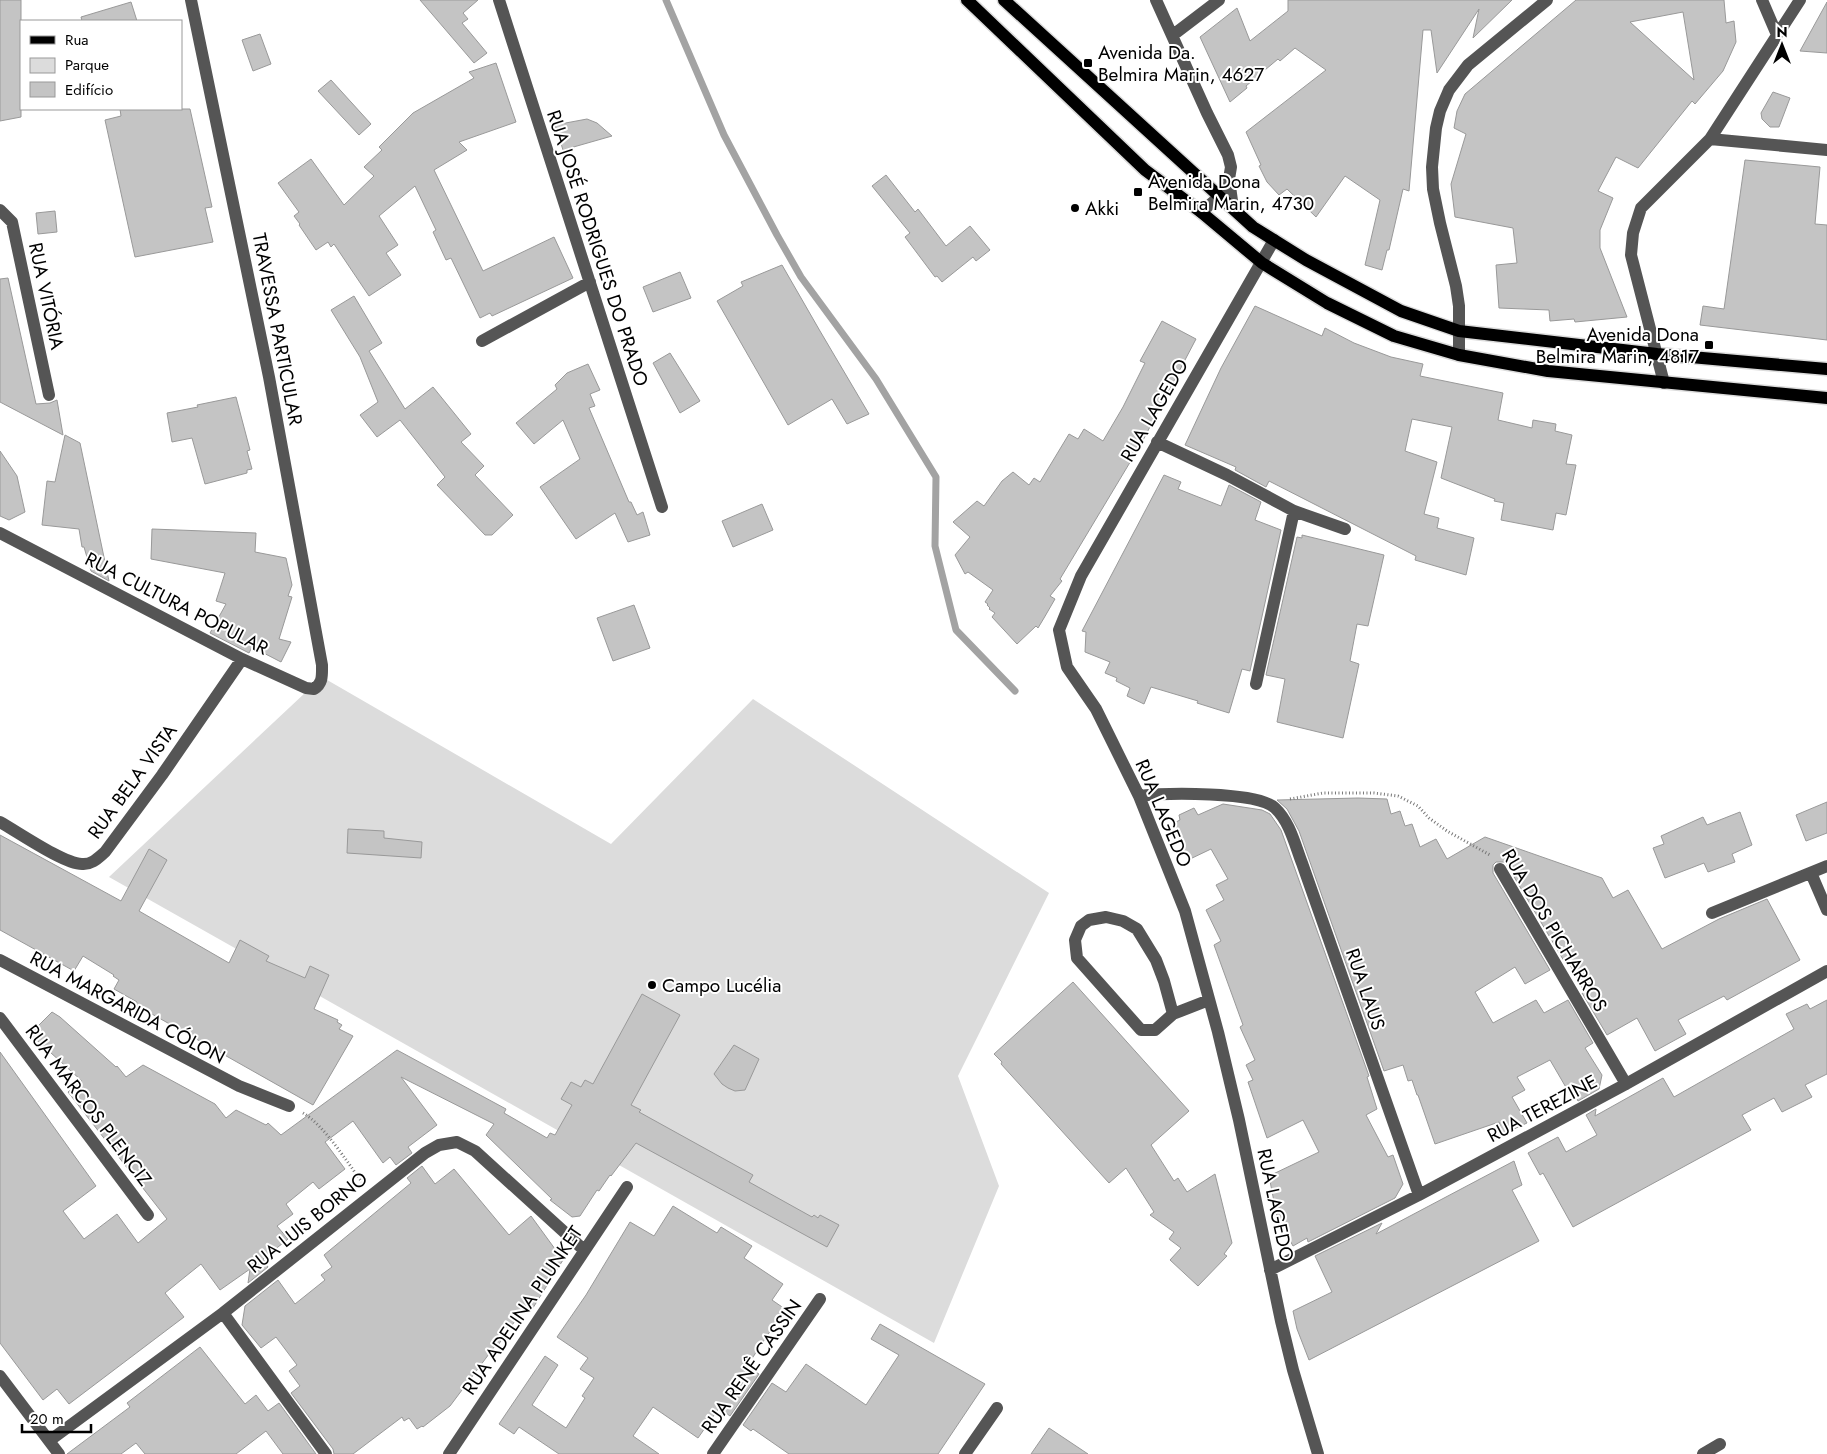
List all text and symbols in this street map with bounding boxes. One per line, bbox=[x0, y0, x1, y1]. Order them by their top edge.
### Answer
legend bbox=[20, 20, 182, 110]
north arrow bbox=[1757, 20, 1807, 70]
text: N bbox=[1776, 22, 1788, 42]
text: Rua bbox=[65, 29, 89, 51]
place label: Avenida Da. Belmira Marin, 4627 bbox=[1098, 39, 1264, 88]
text: Parque bbox=[65, 54, 109, 76]
marker: Avenida Da. Belmira Marin, 4627 bbox=[1082, 57, 1094, 69]
text: Edifício bbox=[65, 79, 113, 101]
street label: RUA JOSÉ RODRIGUES DO PRADO bbox=[540, 107, 655, 390]
place label: Avenida Dona Belmira Marin, 4730 bbox=[1148, 168, 1314, 217]
marker: Avenida Dona Belmira Marin, 4730 bbox=[1132, 186, 1144, 198]
place label: Akki bbox=[1085, 195, 1119, 222]
marker: Akki bbox=[1069, 202, 1081, 214]
street label: TRAVESSA PARTICULAR bbox=[246, 231, 309, 428]
street label: RUA VITÓRIA bbox=[22, 240, 71, 353]
place label: Avenida Dona Belmira Marin, 4817 bbox=[1536, 321, 1699, 370]
marker: Avenida Dona Belmira Marin, 4817 bbox=[1703, 339, 1715, 351]
street label: RUA LAGEDO bbox=[1114, 354, 1195, 467]
street label: RUA CULTURA POPULAR bbox=[80, 545, 273, 662]
street label: RUA BELA VISTA bbox=[81, 718, 184, 844]
street label: RUA LAGEDO bbox=[1129, 755, 1198, 871]
street label: RUA DOS PICHARROS bbox=[1495, 844, 1614, 1017]
street label: RUA MARGARIDA CÓLON bbox=[25, 944, 230, 1070]
street label: RUA LAUS bbox=[1339, 945, 1392, 1034]
place label: Campo Lucélia bbox=[662, 972, 781, 999]
marker: Campo Lucélia bbox=[646, 979, 658, 991]
street label: RUA MARCOS PLENCIZ bbox=[19, 1019, 158, 1192]
street label: RUA TEREZINE bbox=[1482, 1068, 1602, 1149]
street label: RUA LAGEDO bbox=[1250, 1146, 1301, 1264]
street label: RUA LUIS BORNO bbox=[241, 1165, 373, 1279]
street label: RUA ADELINA PLUNKET bbox=[456, 1220, 589, 1400]
street label: RUA RENÊ CASSIN bbox=[695, 1294, 808, 1439]
scale bar bbox=[22, 1402, 91, 1434]
text: 20 m bbox=[30, 1408, 64, 1430]

